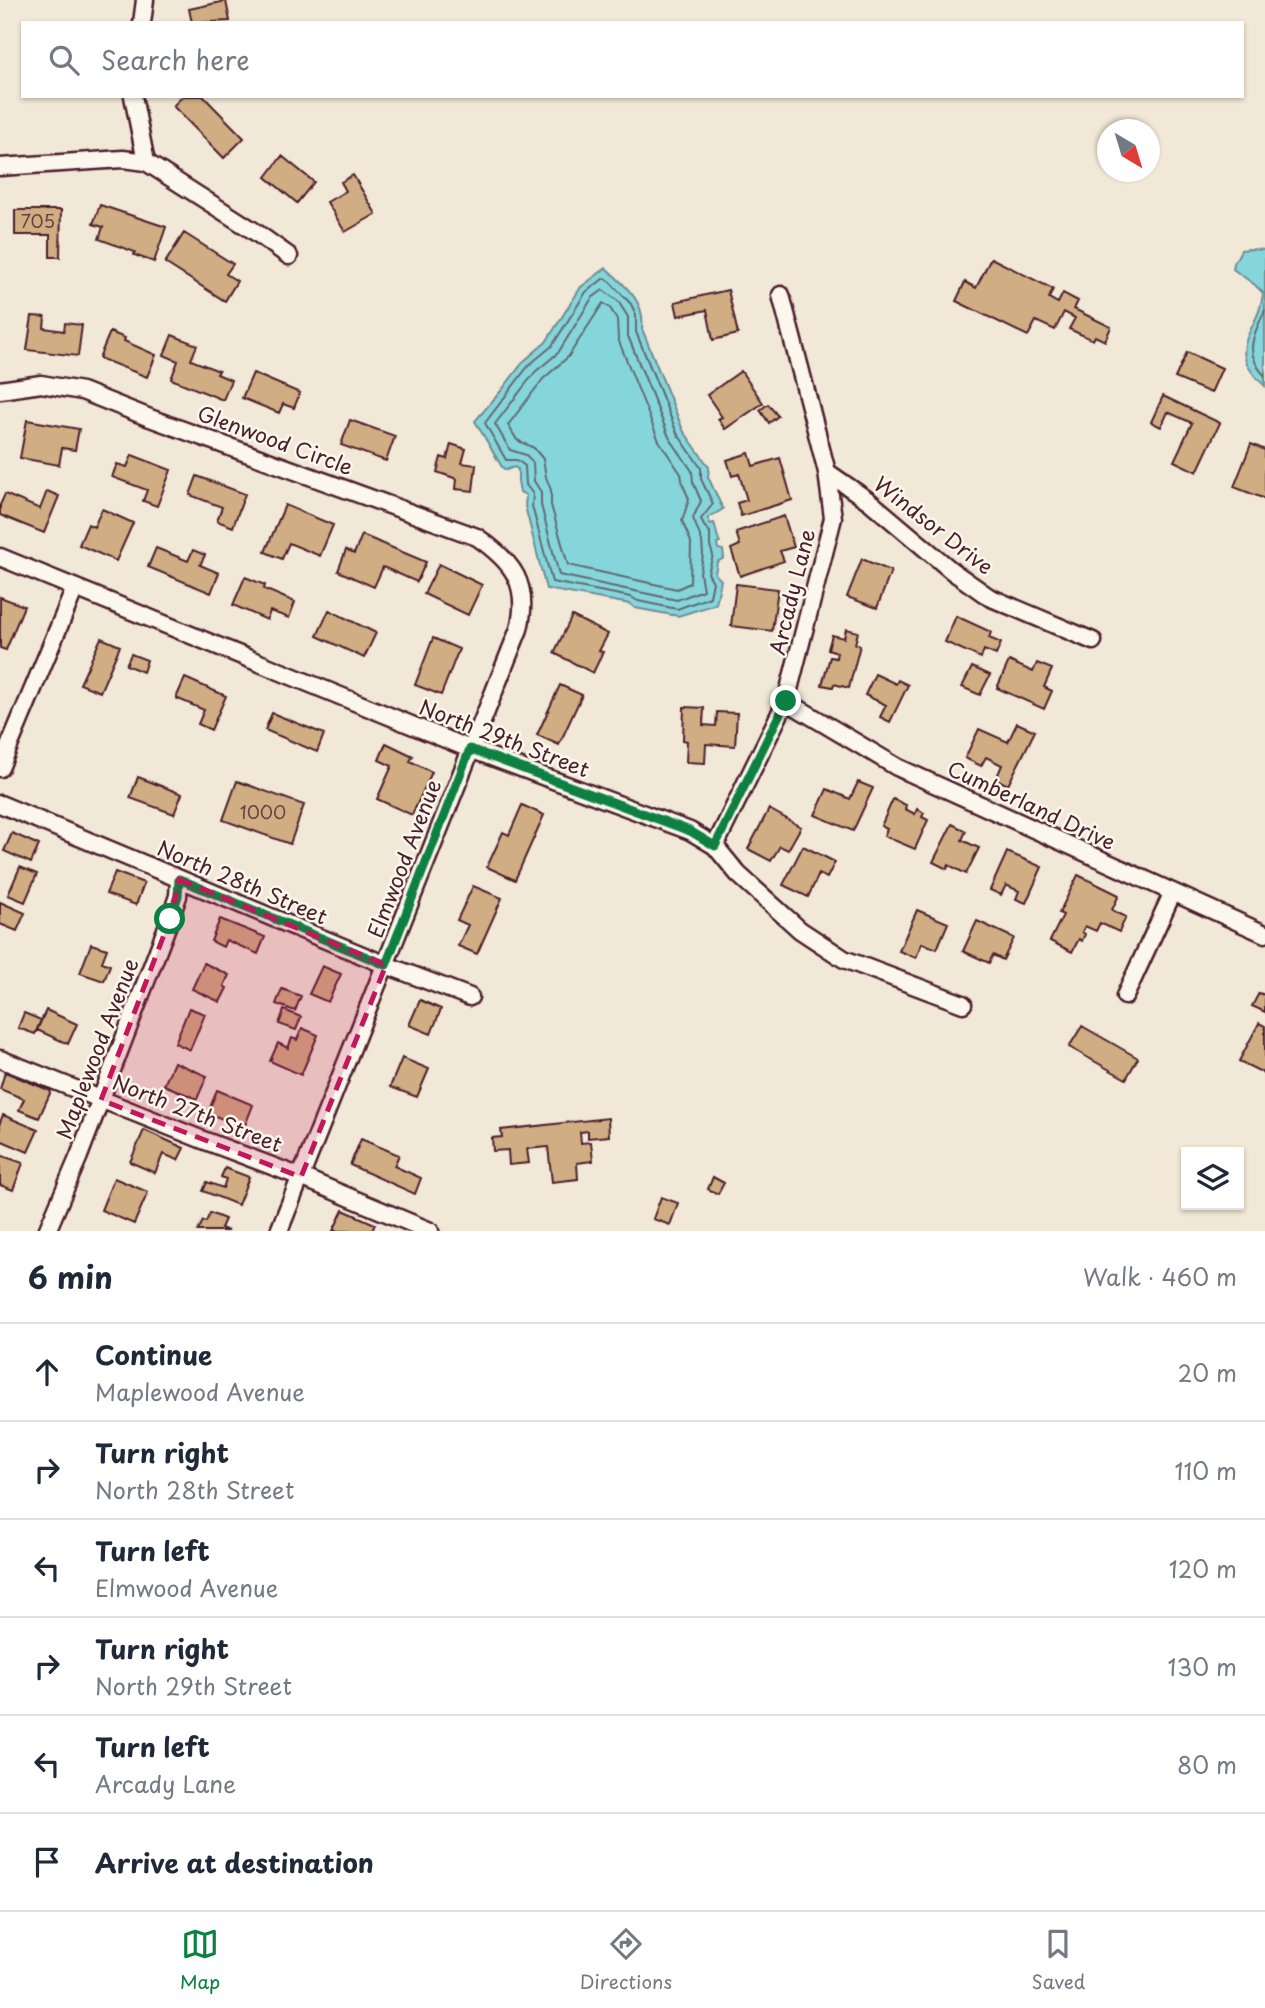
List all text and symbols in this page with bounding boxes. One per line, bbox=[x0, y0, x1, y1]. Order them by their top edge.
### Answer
search box bbox=[21, 21, 1244, 98]
text: Search here bbox=[101, 40, 250, 79]
icon: search bbox=[45, 41, 83, 79]
north arrow bbox=[1097, 119, 1160, 182]
house number: 705 bbox=[21, 207, 55, 234]
street label: Glenwood Circle bbox=[193, 396, 358, 482]
street label: Windsor Drive bbox=[868, 467, 1001, 581]
street label: Arcady Lane bbox=[760, 525, 822, 658]
route end bbox=[770, 685, 801, 716]
street label: North 29th Street bbox=[415, 690, 594, 784]
street label: Cumberland Drive bbox=[943, 751, 1121, 857]
street label: Elmwood Avenue bbox=[358, 774, 448, 942]
house number: 1000 bbox=[240, 798, 286, 825]
street label: North 28th Street bbox=[153, 831, 333, 931]
route start bbox=[154, 903, 185, 934]
street label: Maplewood Avenue bbox=[47, 953, 145, 1143]
street label: North 27th Street bbox=[108, 1065, 287, 1159]
map controls bbox=[1181, 1147, 1244, 1210]
button: layers bbox=[1181, 1147, 1244, 1210]
text: 6 min bbox=[28, 1254, 113, 1299]
text: Walk · 460 m bbox=[1083, 1259, 1237, 1294]
text: Continue bbox=[95, 1335, 212, 1374]
icon: ahead bbox=[28, 1353, 66, 1391]
text: 20 m bbox=[1178, 1355, 1237, 1390]
text: Maplewood Avenue bbox=[95, 1374, 305, 1409]
text: Turn right bbox=[95, 1433, 229, 1472]
icon: right bbox=[28, 1451, 66, 1489]
text: 110 m bbox=[1175, 1453, 1237, 1488]
text: North 28th Street bbox=[95, 1472, 294, 1507]
text: Turn left bbox=[95, 1531, 210, 1570]
icon: left bbox=[28, 1549, 66, 1587]
text: 120 m bbox=[1169, 1551, 1237, 1586]
text: Elmwood Avenue bbox=[95, 1570, 278, 1605]
text: Turn right bbox=[95, 1629, 229, 1668]
icon: right bbox=[28, 1647, 66, 1685]
text: 130 m bbox=[1167, 1649, 1237, 1684]
text: North 29th Street bbox=[95, 1668, 292, 1703]
text: Turn left bbox=[95, 1727, 210, 1766]
icon: left bbox=[28, 1745, 66, 1783]
text: 80 m bbox=[1177, 1747, 1237, 1782]
text: Arcady Lane bbox=[95, 1766, 236, 1801]
icon: arrive bbox=[28, 1843, 66, 1881]
text: Arrive at destination bbox=[95, 1843, 374, 1882]
tab: Map bbox=[180, 1925, 220, 1995]
tab: Directions bbox=[580, 1925, 672, 1995]
tab: Saved bbox=[1031, 1925, 1085, 1995]

